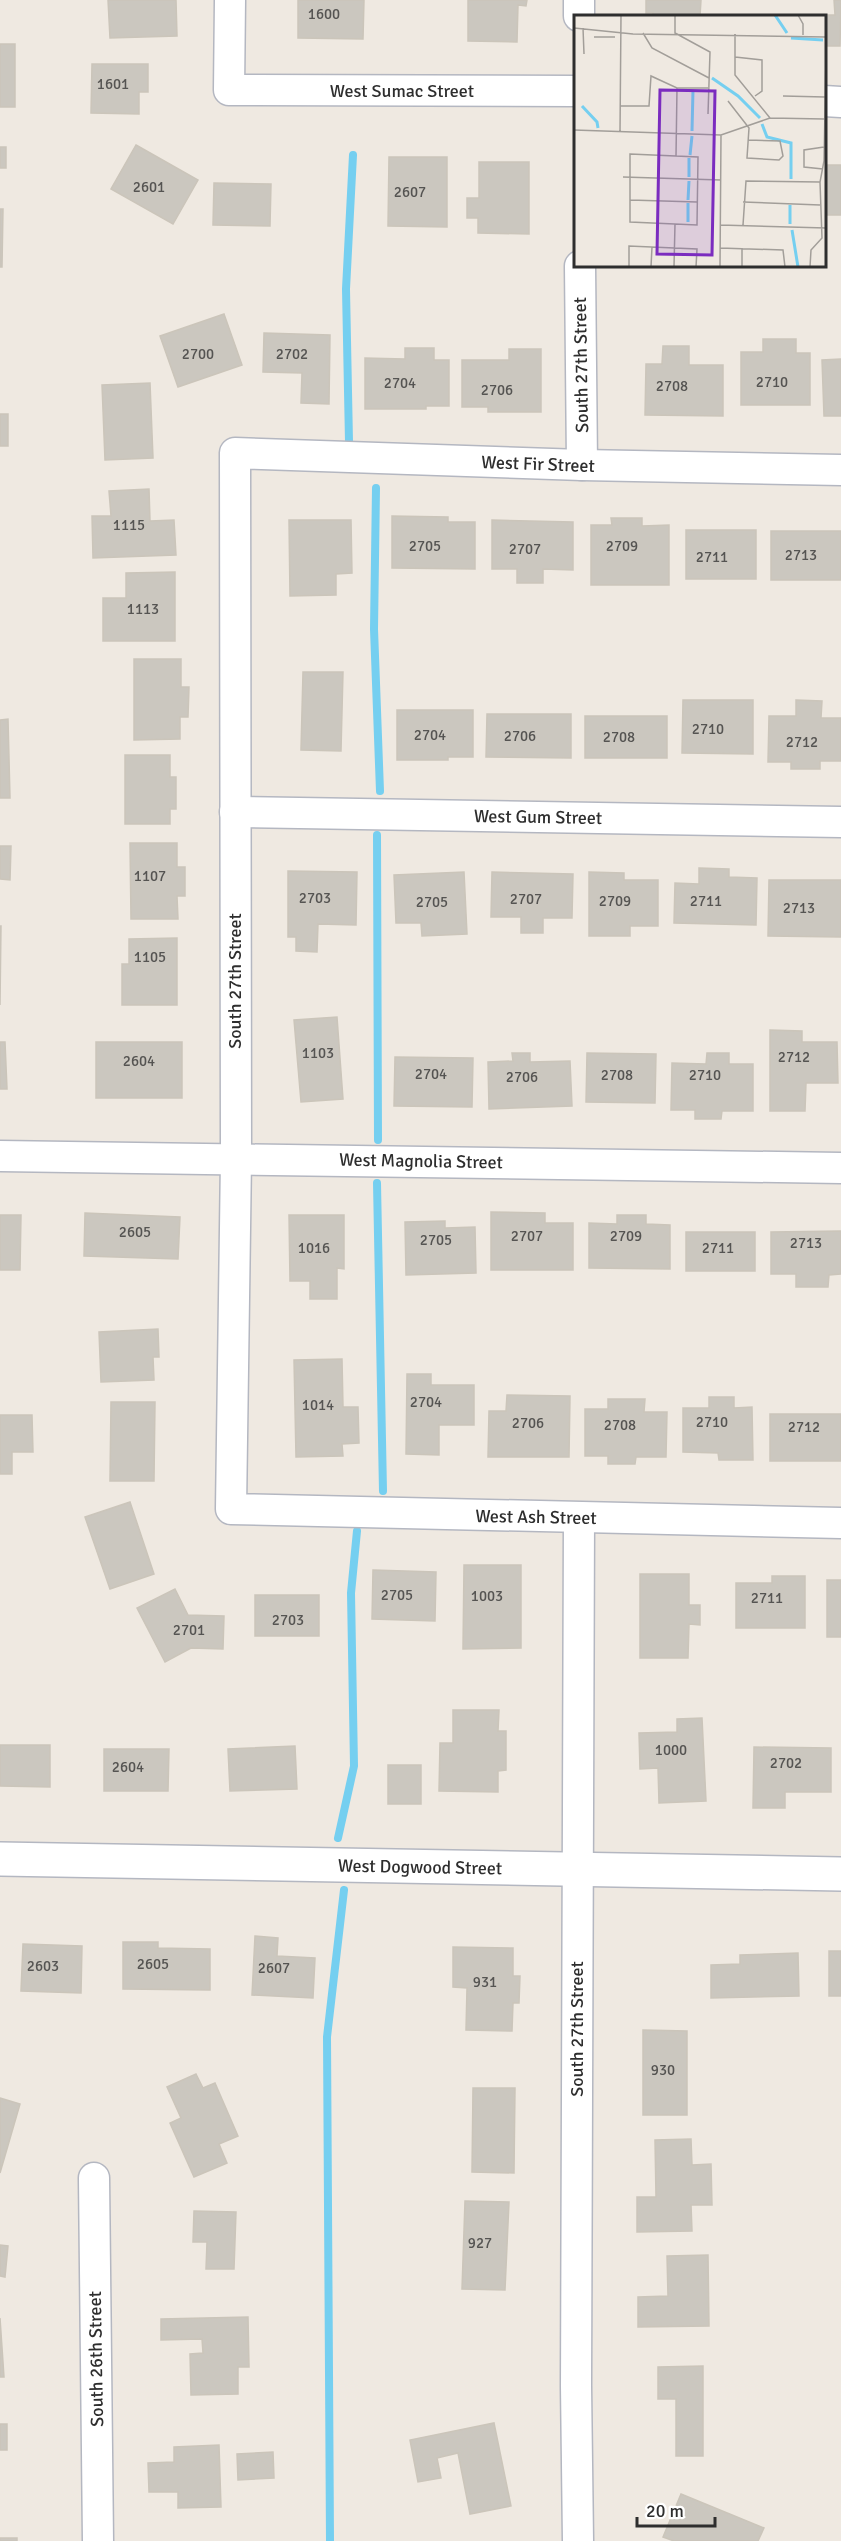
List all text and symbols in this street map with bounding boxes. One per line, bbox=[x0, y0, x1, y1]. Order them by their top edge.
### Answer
house number: 1600 bbox=[308, 5, 340, 23]
inset map bbox=[574, 15, 826, 267]
house number: 1601 bbox=[97, 75, 129, 93]
street label: West Sumac Street bbox=[330, 80, 474, 102]
house number: 2601 bbox=[133, 178, 165, 196]
house number: 2607 bbox=[394, 183, 426, 201]
street label: South 27th Street bbox=[569, 297, 593, 433]
house number: 2700 bbox=[182, 345, 214, 363]
house number: 2702 bbox=[276, 345, 308, 363]
house number: 2710 bbox=[756, 373, 788, 391]
house number: 2704 bbox=[384, 374, 416, 392]
house number: 2708 bbox=[656, 377, 688, 395]
house number: 2706 bbox=[481, 381, 513, 399]
street label: West Fir Street bbox=[481, 451, 595, 477]
house number: 1115 bbox=[113, 516, 145, 534]
house number: 2705 bbox=[409, 537, 441, 555]
house number: 2709 bbox=[606, 537, 638, 555]
house number: 2707 bbox=[509, 540, 541, 558]
house number: 2713 bbox=[785, 546, 817, 564]
house number: 2711 bbox=[696, 548, 728, 566]
house number: 1113 bbox=[127, 600, 159, 618]
house number: 2710 bbox=[692, 720, 724, 738]
house number: 2704 bbox=[414, 726, 446, 744]
house number: 2706 bbox=[504, 727, 536, 745]
house number: 2708 bbox=[603, 728, 635, 746]
house number: 2712 bbox=[786, 733, 818, 751]
street label: West Gum Street bbox=[474, 805, 602, 829]
house number: 1107 bbox=[134, 867, 166, 885]
house number: 2703 bbox=[299, 889, 331, 907]
house number: 2707 bbox=[510, 890, 542, 908]
house number: 2709 bbox=[599, 892, 631, 910]
house number: 2711 bbox=[690, 892, 722, 910]
house number: 2705 bbox=[416, 893, 448, 911]
house number: 2713 bbox=[783, 899, 815, 917]
street label: South 27th Street bbox=[224, 913, 246, 1049]
house number: 1105 bbox=[134, 948, 166, 966]
house number: 1103 bbox=[302, 1044, 334, 1062]
house number: 2712 bbox=[778, 1048, 810, 1066]
house number: 2604 bbox=[123, 1052, 155, 1070]
house number: 2704 bbox=[415, 1065, 447, 1083]
house number: 2708 bbox=[601, 1066, 633, 1084]
house number: 2710 bbox=[689, 1066, 721, 1084]
house number: 2706 bbox=[506, 1068, 538, 1086]
street label: West Magnolia Street bbox=[339, 1149, 503, 1173]
house number: 2605 bbox=[119, 1223, 151, 1241]
house number: 2707 bbox=[511, 1227, 543, 1245]
house number: 2709 bbox=[610, 1227, 642, 1245]
house number: 2705 bbox=[420, 1231, 452, 1249]
house number: 2713 bbox=[790, 1234, 822, 1252]
house number: 1016 bbox=[298, 1239, 330, 1257]
house number: 2711 bbox=[702, 1239, 734, 1257]
house number: 2704 bbox=[410, 1393, 442, 1411]
house number: 1014 bbox=[302, 1396, 334, 1414]
house number: 2710 bbox=[696, 1413, 728, 1431]
house number: 2706 bbox=[512, 1414, 544, 1432]
house number: 2708 bbox=[604, 1416, 636, 1434]
house number: 2712 bbox=[788, 1418, 820, 1436]
street label: West Ash Street bbox=[475, 1505, 597, 1529]
house number: 2705 bbox=[381, 1586, 413, 1604]
house number: 1003 bbox=[471, 1587, 503, 1605]
house number: 2711 bbox=[751, 1589, 783, 1607]
house number: 2703 bbox=[272, 1611, 304, 1629]
house number: 2701 bbox=[173, 1621, 205, 1639]
house number: 1000 bbox=[655, 1741, 687, 1759]
house number: 2702 bbox=[770, 1754, 802, 1772]
house number: 2604 bbox=[112, 1758, 144, 1776]
street label: West Dogwood Street bbox=[338, 1855, 502, 1879]
house number: 2605 bbox=[137, 1955, 169, 1973]
house number: 2603 bbox=[27, 1957, 59, 1975]
house number: 2607 bbox=[258, 1959, 290, 1977]
street label: South 27th Street bbox=[566, 1961, 588, 2097]
house number: 931 bbox=[473, 1973, 497, 1991]
house number: 930 bbox=[651, 2061, 675, 2079]
house number: 927 bbox=[468, 2234, 492, 2252]
street label: South 26th Street bbox=[84, 2291, 108, 2427]
scale bar bbox=[637, 2490, 715, 2528]
text: 20 m bbox=[646, 2500, 684, 2522]

